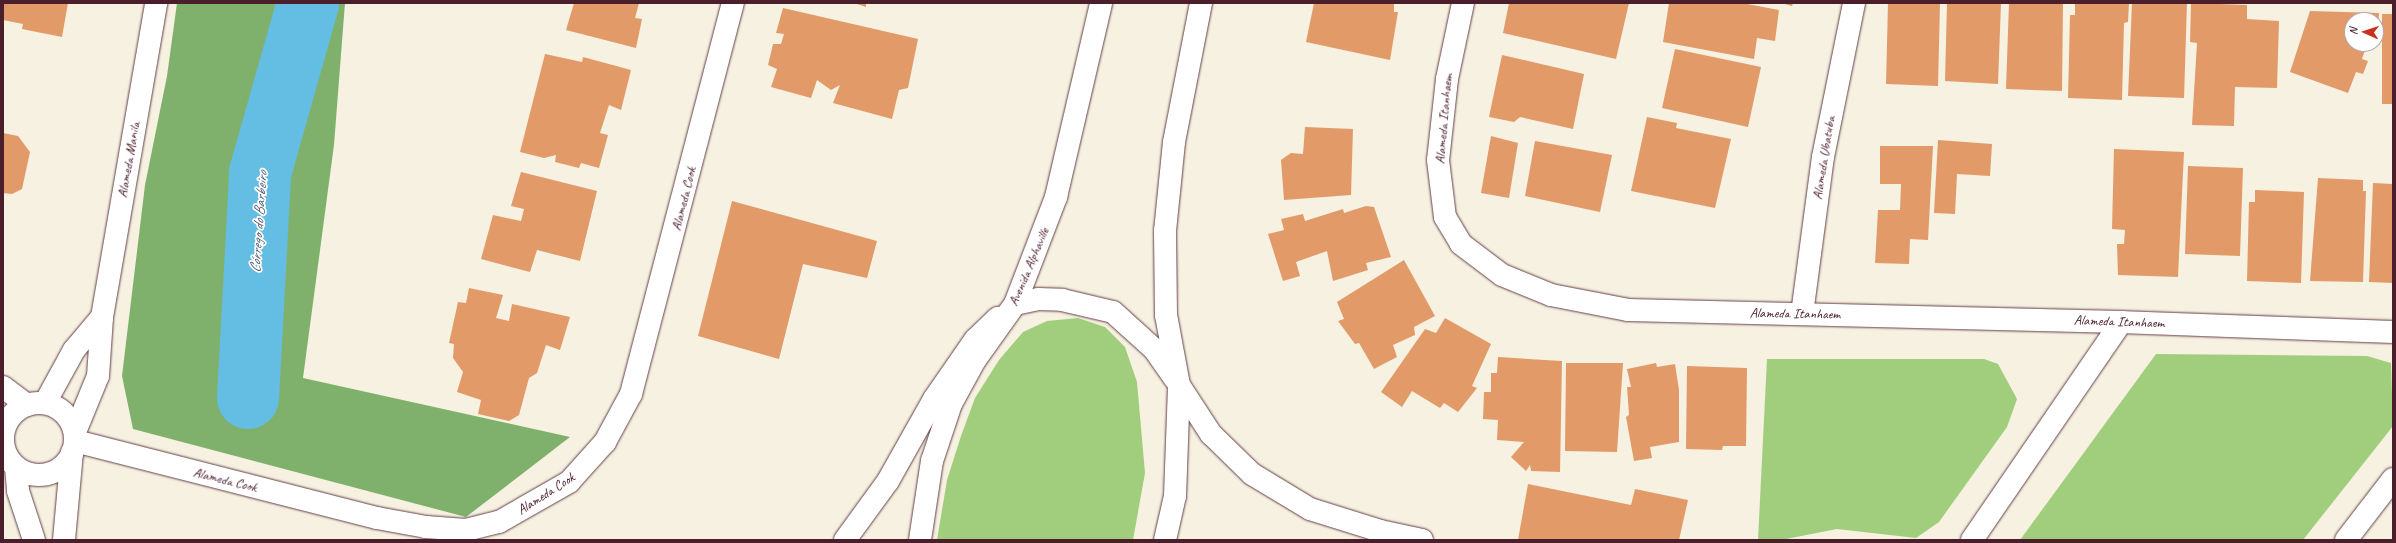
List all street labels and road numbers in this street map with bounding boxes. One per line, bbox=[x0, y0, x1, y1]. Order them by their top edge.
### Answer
street label: Alameda Itanhaem bbox=[1432, 73, 1456, 165]
street label: Alameda Ubatuba bbox=[1809, 115, 1839, 201]
street label: Alameda Manila bbox=[114, 121, 144, 199]
street label: Alameda Cook bbox=[668, 166, 700, 232]
street label: Avenida Alphaville bbox=[1005, 225, 1053, 309]
street label: Alameda Itanhaem bbox=[1750, 305, 1840, 323]
street label: Alameda Itanhaem bbox=[2074, 312, 2164, 332]
street label: Alameda Cook bbox=[192, 464, 258, 496]
street label: Alameda Cook bbox=[514, 469, 578, 519]

